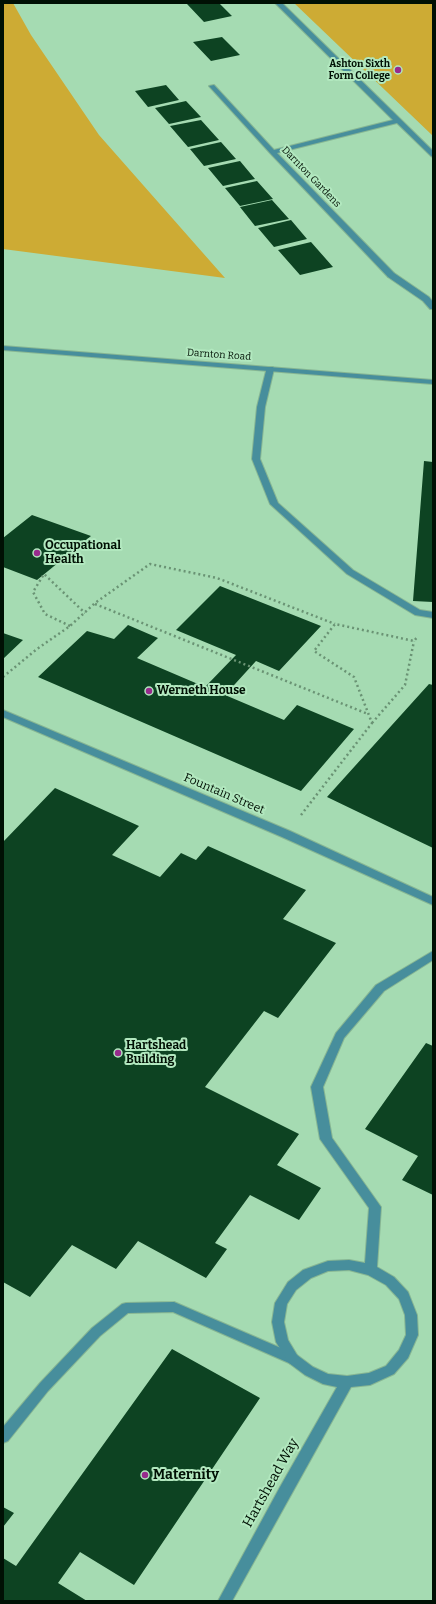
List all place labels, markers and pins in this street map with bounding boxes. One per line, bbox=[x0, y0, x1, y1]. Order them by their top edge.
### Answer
place label: Ashton Sixth Form College bbox=[328, 58, 390, 82]
marker: Ashton Sixth Form College bbox=[393, 65, 403, 75]
place label: Occupational Health bbox=[45, 539, 121, 567]
marker: Occupational Health bbox=[32, 548, 42, 558]
place label: Werneth House bbox=[157, 684, 246, 698]
marker: Werneth House bbox=[144, 686, 154, 696]
place label: Hartshead Building bbox=[126, 1039, 186, 1067]
marker: Hartshead Building bbox=[113, 1048, 123, 1058]
place label: Maternity bbox=[153, 1467, 219, 1483]
marker: Maternity bbox=[140, 1470, 150, 1480]

